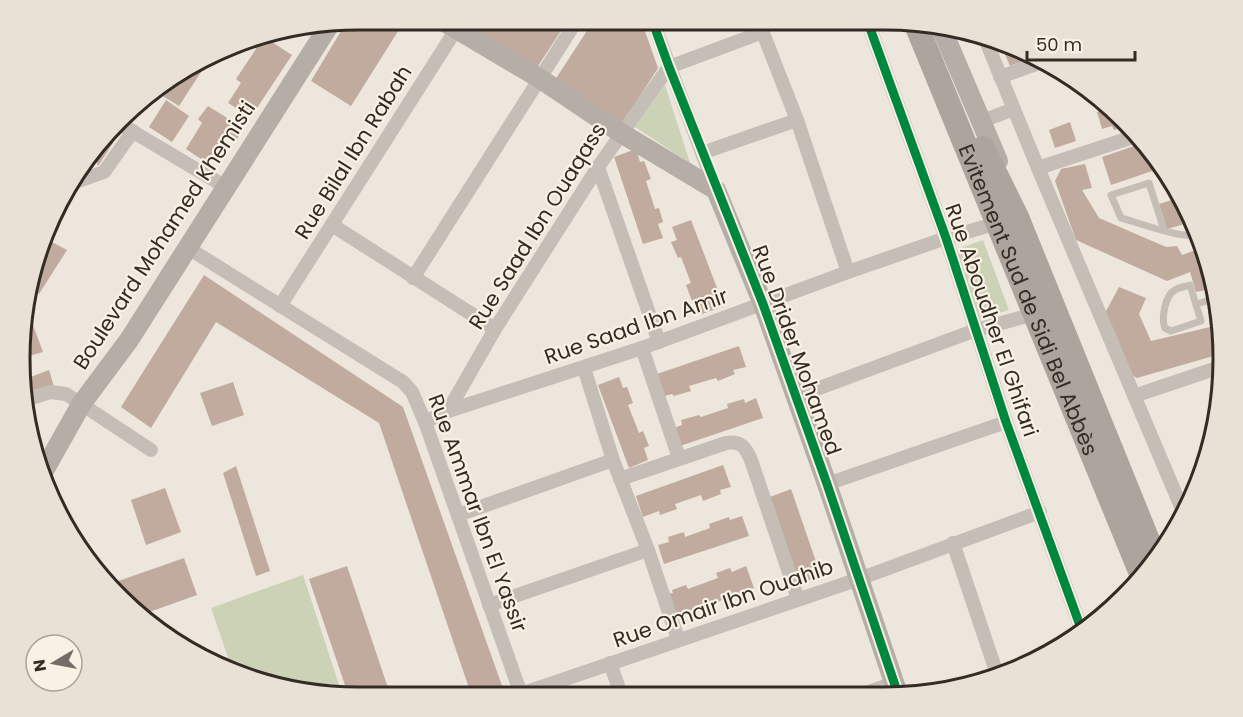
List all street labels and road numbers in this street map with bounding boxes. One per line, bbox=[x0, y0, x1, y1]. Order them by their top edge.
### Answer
street label: Rue Bilal Ibn Rabah bbox=[288, 59, 418, 245]
street label: Boulevard Mohamed Khemisti bbox=[66, 95, 262, 375]
street label: Rue Saad Ibn Ouaqass bbox=[462, 117, 612, 335]
street label: Evitement Sud de Sidi Bel Abbès bbox=[952, 140, 1105, 460]
street label: Rue Aboudher El Ghifari bbox=[938, 200, 1046, 440]
street label: Rue Drider Mohamed bbox=[746, 241, 848, 459]
street label: Rue Saad Ibn Amir bbox=[540, 281, 732, 371]
street label: Rue Ammar Ibn El Yassir bbox=[421, 390, 535, 636]
street label: Rue Omair Ibn Ouahib bbox=[609, 552, 837, 654]

